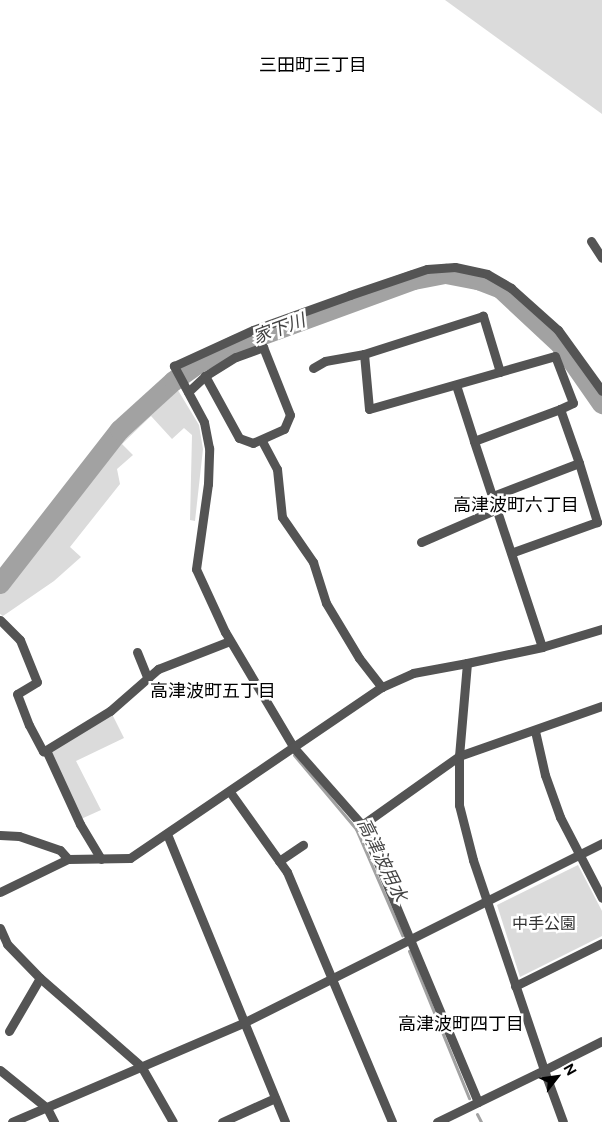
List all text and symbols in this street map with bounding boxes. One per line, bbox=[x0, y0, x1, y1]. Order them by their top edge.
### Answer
district label: 三田町三丁目 bbox=[259, 54, 367, 76]
water label: 家下川 bbox=[250, 310, 308, 348]
district label: 高津波町六丁目 bbox=[453, 494, 579, 516]
district label: 高津波町五丁目 bbox=[150, 680, 276, 702]
water label: 高津波用水 bbox=[353, 815, 411, 905]
park label: 中手公園 bbox=[512, 914, 576, 934]
district label: 高津波町四丁目 bbox=[398, 1013, 524, 1035]
north arrow bbox=[532, 1052, 582, 1102]
text: N bbox=[560, 1061, 580, 1078]

